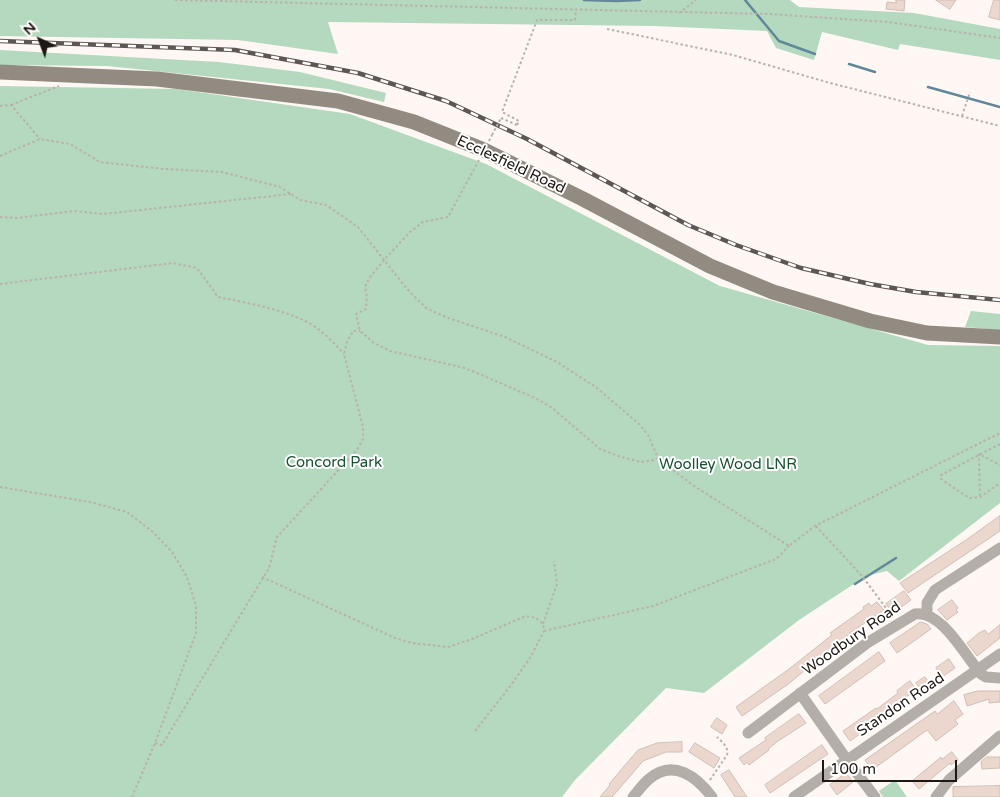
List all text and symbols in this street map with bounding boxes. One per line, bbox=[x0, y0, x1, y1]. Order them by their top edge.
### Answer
north arrow bbox=[15, 15, 65, 65]
text: N bbox=[20, 19, 39, 39]
street label: Ecclesfield Road bbox=[454, 132, 568, 198]
park label: Concord Park bbox=[286, 454, 382, 472]
park label: Woolley Wood LNR bbox=[659, 456, 797, 474]
street label: Woodbury Road bbox=[799, 598, 905, 680]
street label: Standon Road bbox=[854, 669, 948, 741]
scale bar bbox=[825, 750, 960, 782]
text: 100 m bbox=[830, 760, 876, 778]

